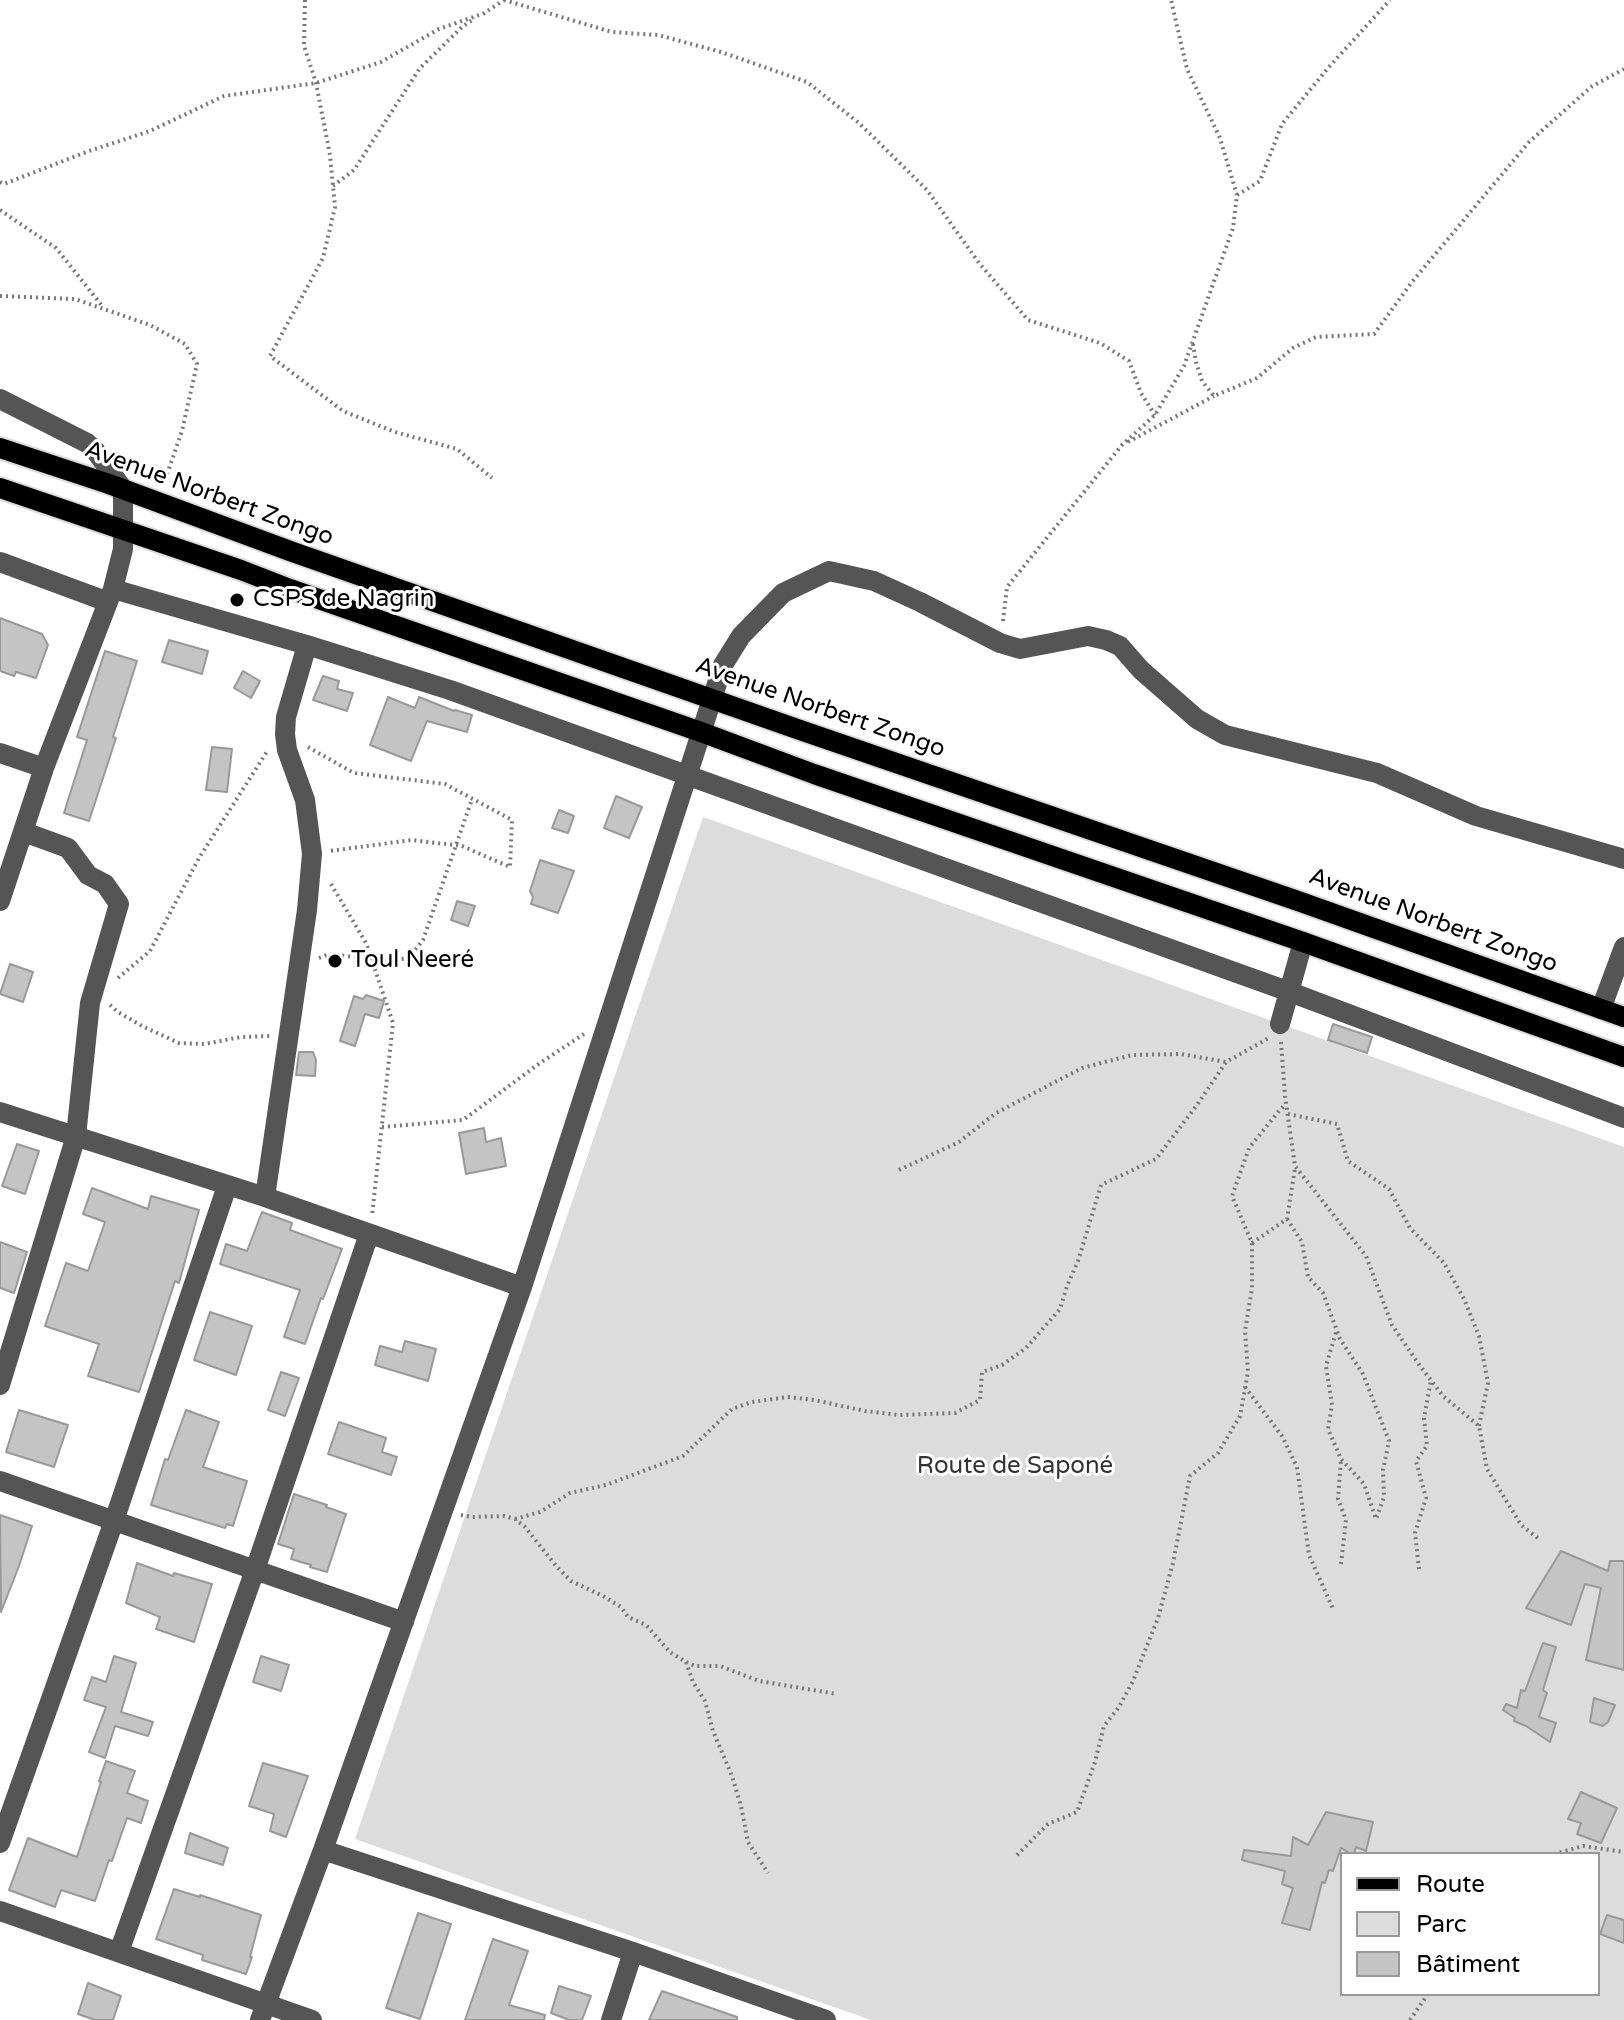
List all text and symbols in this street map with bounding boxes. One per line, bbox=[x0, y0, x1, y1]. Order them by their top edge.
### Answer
street label: Avenue Norbert Zongo bbox=[81, 436, 337, 552]
place label: CSPS de Nagrin bbox=[253, 586, 434, 614]
marker: CSPS de Nagrin bbox=[228, 591, 246, 609]
street label: Avenue Norbert Zongo bbox=[691, 652, 949, 764]
street label: Avenue Norbert Zongo bbox=[1305, 863, 1561, 979]
place label: Toul Neeré bbox=[351, 947, 474, 975]
marker: Toul Neeré bbox=[326, 952, 344, 970]
park label: Route de Saponé bbox=[917, 1453, 1113, 1481]
legend bbox=[1340, 1852, 1600, 1996]
text: Route bbox=[1416, 1870, 1485, 1899]
text: Parc bbox=[1416, 1910, 1467, 1939]
text: Bâtiment bbox=[1416, 1950, 1520, 1979]

